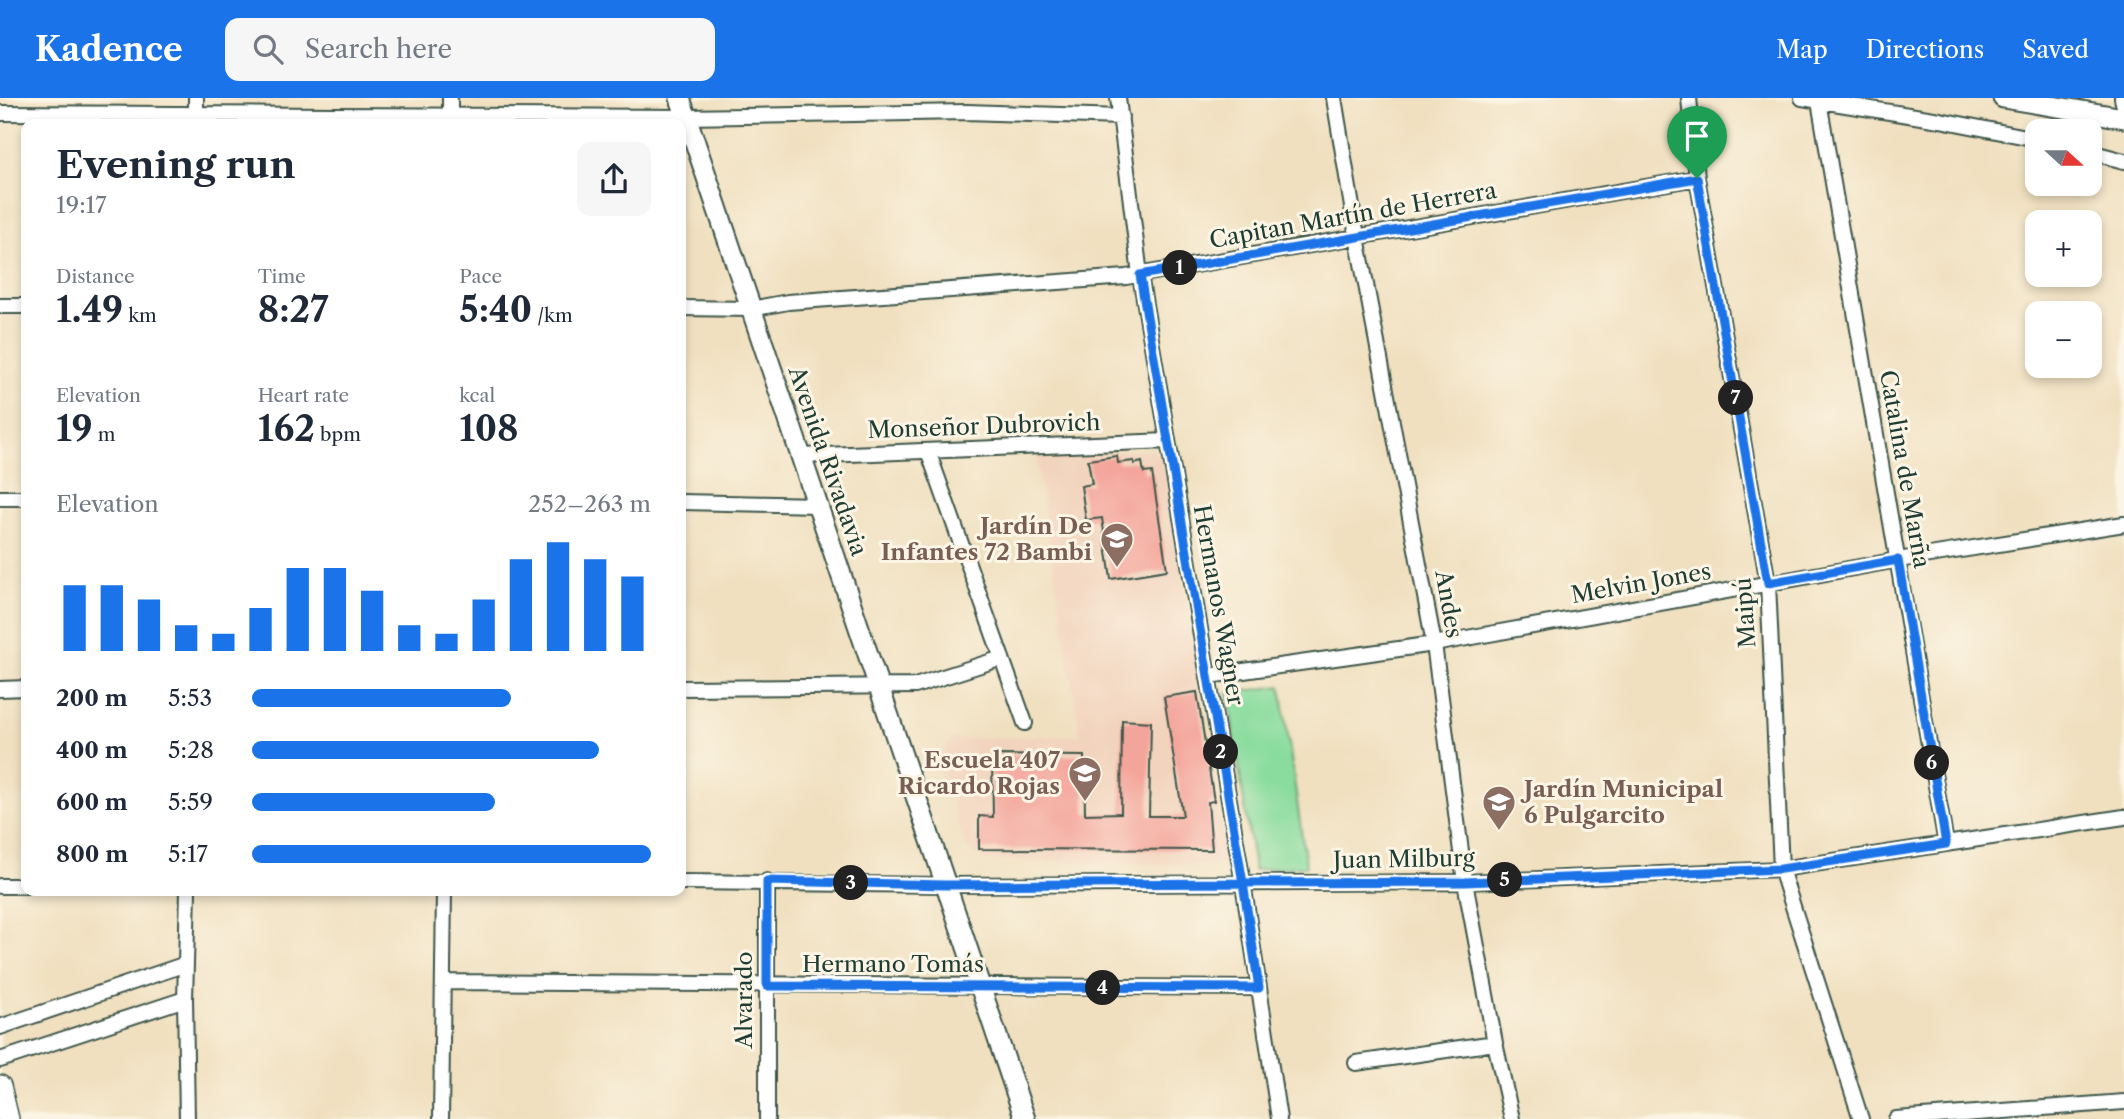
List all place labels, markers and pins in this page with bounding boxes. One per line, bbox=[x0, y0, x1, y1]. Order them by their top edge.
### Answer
pin bbox=[1667, 106, 1727, 178]
pin: 1 bbox=[1162, 250, 1198, 286]
pin: 7 bbox=[1718, 380, 1754, 416]
place label: Jardín De Infantes 72 Bambi bbox=[881, 512, 1092, 566]
school or university icon: Jardín De Infantes 72 Bambi bbox=[1098, 520, 1136, 569]
pin: 2 bbox=[1204, 734, 1238, 770]
place label: Escuela 407 Ricardo Rojas bbox=[898, 746, 1060, 800]
pin: 6 bbox=[1914, 746, 1950, 780]
school or university icon: Escuela 407 Ricardo Rojas bbox=[1066, 754, 1104, 803]
place label: Jardín Municipal 6 Pulgarcito bbox=[1520, 775, 1723, 829]
school or university icon: Jardín Municipal 6 Pulgarcito bbox=[1480, 783, 1518, 832]
pin: 5 bbox=[1488, 862, 1522, 898]
pin: 3 bbox=[834, 866, 868, 900]
pin: 4 bbox=[1086, 970, 1120, 1006]

